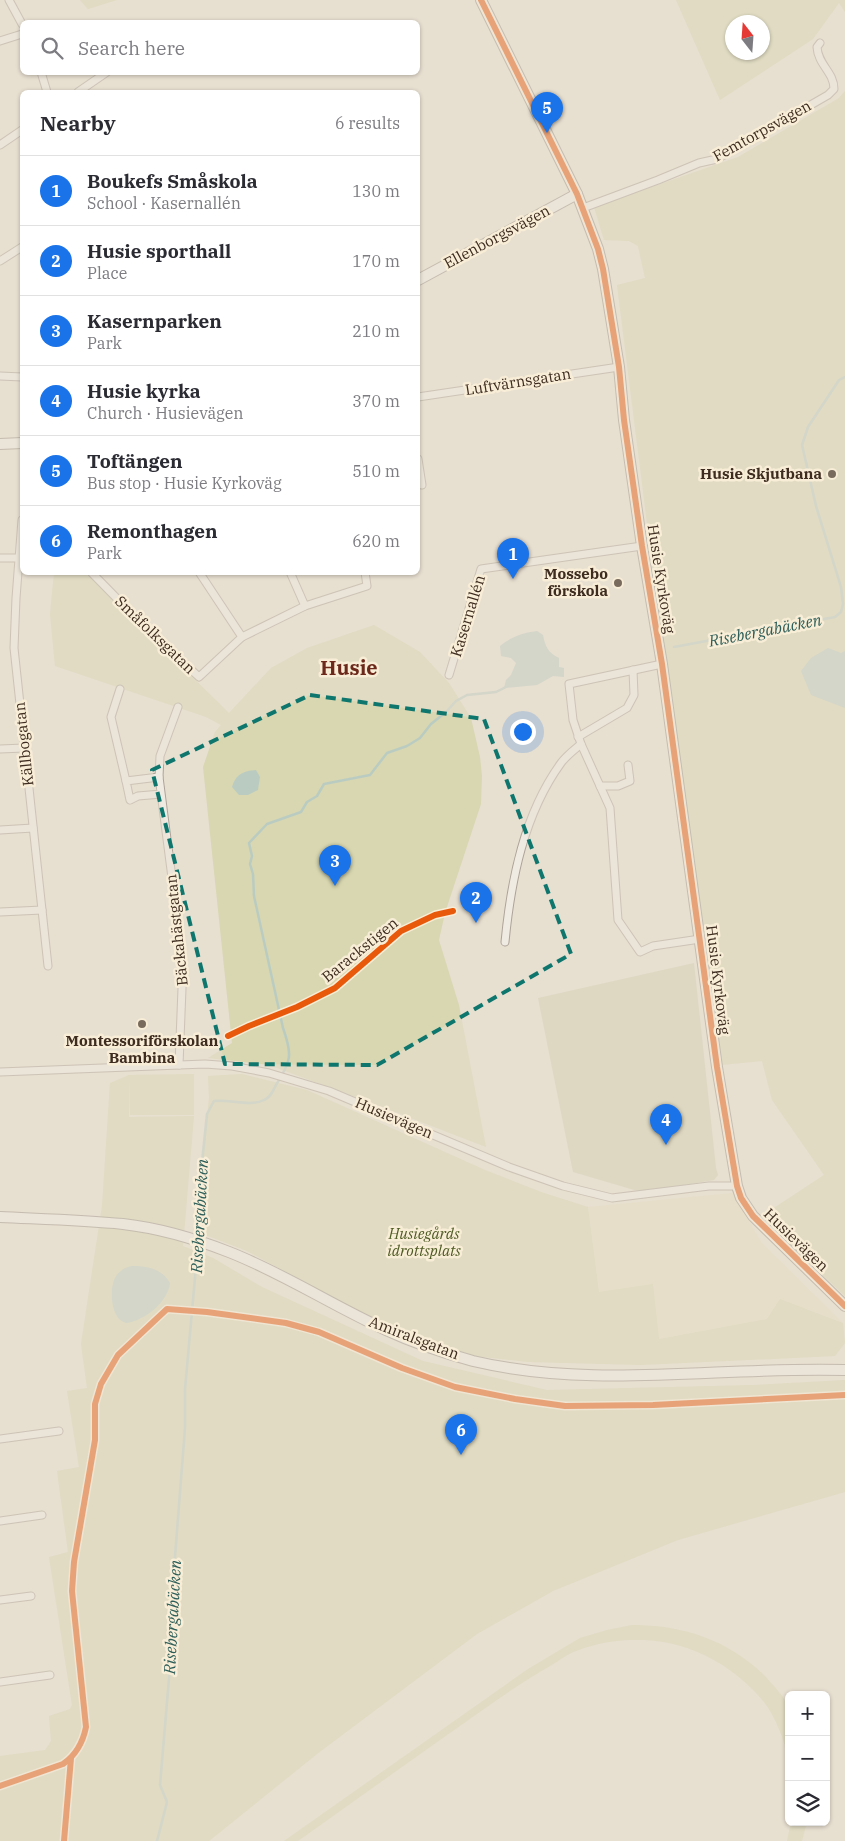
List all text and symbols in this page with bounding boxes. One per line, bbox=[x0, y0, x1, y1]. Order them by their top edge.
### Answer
north arrow bbox=[725, 15, 770, 60]
search box bbox=[20, 20, 420, 75]
icon: search bbox=[38, 34, 66, 62]
text: Search here bbox=[78, 36, 185, 60]
pin: 5 bbox=[531, 92, 563, 133]
street label: Femtorpsvägen bbox=[709, 95, 815, 165]
text: Nearby bbox=[40, 109, 116, 137]
text: 6 results bbox=[335, 113, 400, 133]
text: Boukefs Småskola bbox=[87, 169, 258, 193]
text: 1 bbox=[51, 181, 61, 201]
text: 130 m bbox=[352, 181, 400, 201]
text: School · Kasernallén bbox=[87, 193, 241, 213]
street label: Ellenborgsvägen bbox=[440, 200, 553, 273]
text: Husie sporthall bbox=[87, 239, 231, 263]
text: 2 bbox=[51, 251, 61, 271]
text: 170 m bbox=[352, 251, 400, 271]
text: Place bbox=[87, 263, 127, 283]
text: Kasernparken bbox=[87, 309, 222, 333]
text: 3 bbox=[51, 321, 61, 341]
text: 210 m bbox=[352, 321, 400, 341]
text: Park bbox=[87, 333, 122, 353]
street label: Luftvärnsgatan bbox=[464, 364, 573, 399]
text: Husie kyrka bbox=[87, 379, 201, 403]
text: 4 bbox=[51, 391, 61, 411]
text: 370 m bbox=[352, 391, 400, 411]
text: Church · Husievägen bbox=[87, 403, 244, 423]
text: Toftängen bbox=[87, 449, 183, 473]
text: 5 bbox=[51, 461, 61, 481]
text: 510 m bbox=[352, 461, 400, 481]
place label: Husie Skjutbana bbox=[700, 464, 822, 483]
marker: Husie Skjutbana bbox=[826, 468, 838, 480]
text: Bus stop · Husie Kyrkoväg bbox=[87, 473, 282, 493]
text: Remonthagen bbox=[87, 519, 218, 543]
street label: Husie Kyrkoväg bbox=[643, 523, 680, 635]
text: 6 bbox=[51, 531, 61, 551]
text: 620 m bbox=[352, 531, 400, 551]
pin: 1 bbox=[497, 538, 529, 579]
text: Park bbox=[87, 543, 122, 563]
place label: Mossebo förskola bbox=[544, 564, 608, 600]
street label: Kasernallén bbox=[446, 572, 489, 659]
marker: Mossebo förskola bbox=[612, 577, 624, 589]
street label: Småfolksgatan bbox=[111, 592, 200, 678]
water label: Risebergabäcken bbox=[706, 609, 823, 651]
district label: Husie bbox=[320, 654, 378, 681]
street label: Källbogatan bbox=[10, 701, 37, 787]
your location bbox=[510, 719, 536, 745]
pin: 3 bbox=[319, 845, 351, 886]
street label: Bäckahästgatan bbox=[161, 873, 192, 987]
pin: 2 bbox=[460, 882, 492, 923]
street label: Barackstigen bbox=[318, 913, 402, 986]
street label: Husie Kyrkoväg bbox=[702, 924, 735, 1036]
marker: Montessoriförskolan Bambina bbox=[136, 1018, 148, 1030]
place label: Montessoriförskolan Bambina bbox=[66, 1031, 218, 1067]
street label: Husievägen bbox=[352, 1093, 436, 1143]
pin: 4 bbox=[650, 1104, 682, 1145]
water label: Risebergabäcken bbox=[186, 1158, 212, 1275]
street label: Husievägen bbox=[760, 1204, 833, 1276]
park label: Husiegårds idrottsplats bbox=[387, 1224, 461, 1260]
street label: Amiralsgatan bbox=[366, 1312, 462, 1364]
pin: 6 bbox=[445, 1414, 477, 1455]
water label: Risebergabäcken bbox=[159, 1559, 185, 1676]
map controls bbox=[785, 1691, 830, 1826]
button: + bbox=[785, 1691, 830, 1736]
button: − bbox=[785, 1736, 830, 1781]
button: layers bbox=[785, 1781, 830, 1826]

